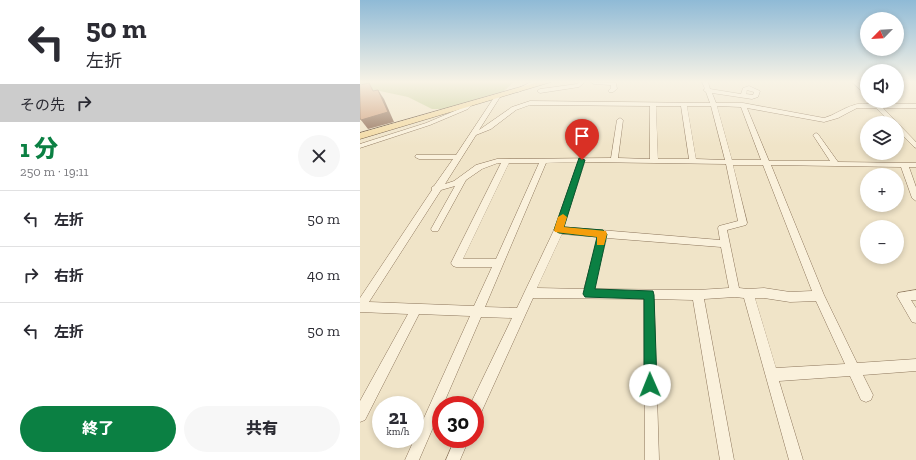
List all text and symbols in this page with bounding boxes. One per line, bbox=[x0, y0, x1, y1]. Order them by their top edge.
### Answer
text: 50 m bbox=[86, 12, 147, 45]
north arrow bbox=[860, 12, 904, 56]
map controls bbox=[860, 12, 904, 264]
icon: left bbox=[20, 16, 72, 68]
text: 左折 bbox=[86, 50, 122, 72]
button: sound bbox=[860, 64, 904, 108]
icon: right bbox=[73, 92, 95, 114]
text: その先 bbox=[20, 96, 65, 114]
button: layers bbox=[860, 116, 904, 160]
pin bbox=[565, 119, 599, 160]
icon: arrive bbox=[571, 125, 593, 147]
text: 1 分 bbox=[20, 134, 58, 163]
button: close bbox=[298, 135, 340, 177]
text: 250 m · 19:11 bbox=[20, 164, 89, 179]
button: + bbox=[860, 168, 904, 212]
icon: left bbox=[20, 208, 42, 230]
text: 50 m bbox=[307, 210, 340, 228]
text: 左折 bbox=[54, 211, 84, 229]
button: − bbox=[860, 220, 904, 264]
icon: right bbox=[20, 264, 42, 286]
text: 40 m bbox=[307, 266, 340, 284]
text: 右折 bbox=[54, 267, 84, 285]
icon: left bbox=[20, 320, 42, 342]
text: 50 m bbox=[307, 322, 340, 340]
text: 左折 bbox=[54, 323, 84, 341]
position arrow bbox=[629, 364, 671, 406]
speed limit sign: 30 bbox=[432, 396, 484, 448]
text: 21 bbox=[389, 405, 407, 429]
button: 終了 bbox=[20, 406, 176, 452]
button: 共有 bbox=[184, 406, 340, 452]
text: km/h bbox=[387, 426, 409, 438]

